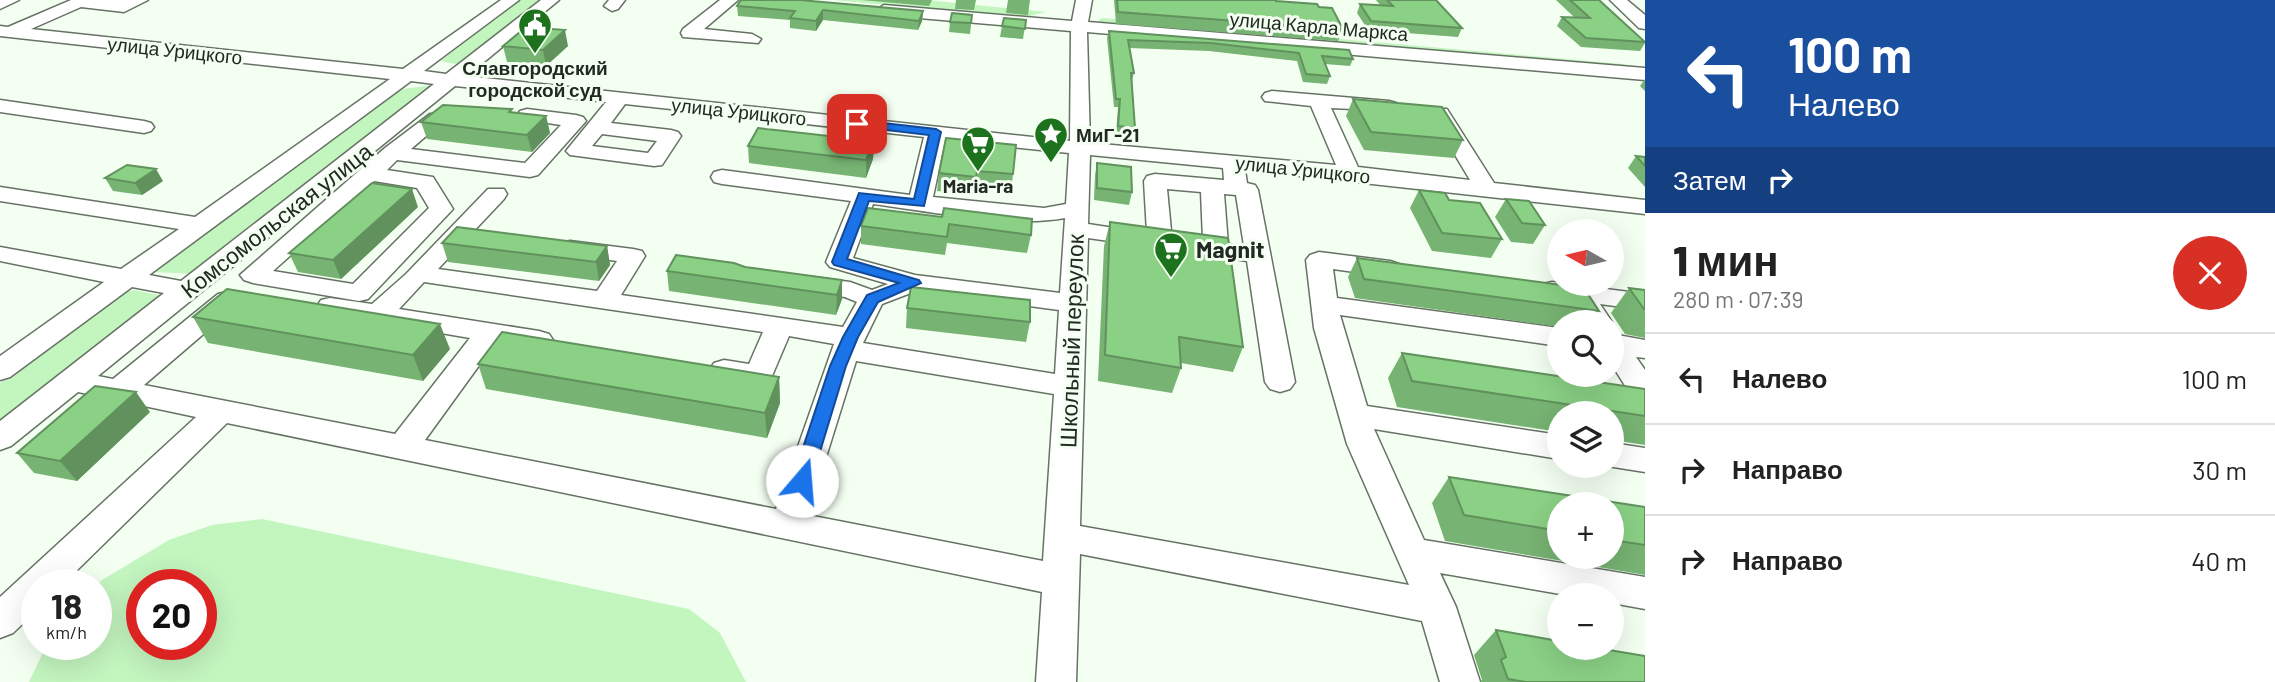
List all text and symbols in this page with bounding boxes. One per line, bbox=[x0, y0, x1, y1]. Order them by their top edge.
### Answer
public building icon: Славгородский городской суд bbox=[516, 6, 554, 55]
street label: улица Карла Маркса bbox=[1229, 7, 1409, 45]
text: 100 m bbox=[1788, 24, 1912, 83]
icon: left bbox=[1673, 28, 1764, 119]
street label: улица Урицкого bbox=[106, 31, 244, 69]
place label: Славгородский городской суд bbox=[462, 56, 608, 101]
text: Налево bbox=[1788, 84, 1900, 122]
street label: улица Урицкого bbox=[670, 92, 808, 130]
pin bbox=[827, 94, 887, 154]
icon: arrive bbox=[838, 105, 876, 143]
place icon: МиГ-21 bbox=[1032, 115, 1070, 164]
place label: МиГ-21 bbox=[1076, 123, 1139, 146]
supermarket icon: Maria-ra bbox=[959, 124, 997, 173]
street label: Комсомольская улица bbox=[175, 136, 377, 303]
street label: улица Урицкого bbox=[1234, 150, 1372, 188]
icon: right bbox=[1761, 161, 1799, 199]
text: Затем bbox=[1673, 164, 1747, 195]
place label: Maria-ra bbox=[943, 174, 1013, 197]
north arrow bbox=[1547, 219, 1624, 296]
map controls bbox=[1547, 219, 1624, 660]
supermarket icon: Magnit bbox=[1152, 230, 1190, 279]
street label: Школьный переулок bbox=[1053, 233, 1089, 448]
text: 1 мин bbox=[1673, 234, 1779, 284]
place label: Magnit bbox=[1196, 235, 1265, 263]
button: close bbox=[2173, 236, 2247, 310]
text: 280 m · 07:39 bbox=[1673, 285, 1803, 313]
button: search bbox=[1547, 310, 1624, 387]
icon: left bbox=[1673, 360, 1711, 398]
text: Налево bbox=[1732, 362, 1827, 393]
text: 100 m bbox=[2182, 363, 2247, 394]
button: layers bbox=[1547, 401, 1624, 478]
position arrow bbox=[765, 444, 839, 518]
icon: right bbox=[1673, 451, 1711, 489]
text: Направо bbox=[1732, 453, 1843, 484]
text: 30 m bbox=[2192, 454, 2247, 485]
button: + bbox=[1547, 492, 1624, 569]
icon: right bbox=[1673, 542, 1711, 580]
text: Направо bbox=[1732, 544, 1843, 575]
text: 40 m bbox=[2191, 545, 2247, 576]
speed limit sign: 20 bbox=[126, 569, 217, 660]
button: − bbox=[1547, 583, 1624, 660]
text: 18 bbox=[51, 584, 82, 626]
text: km/h bbox=[46, 621, 87, 643]

